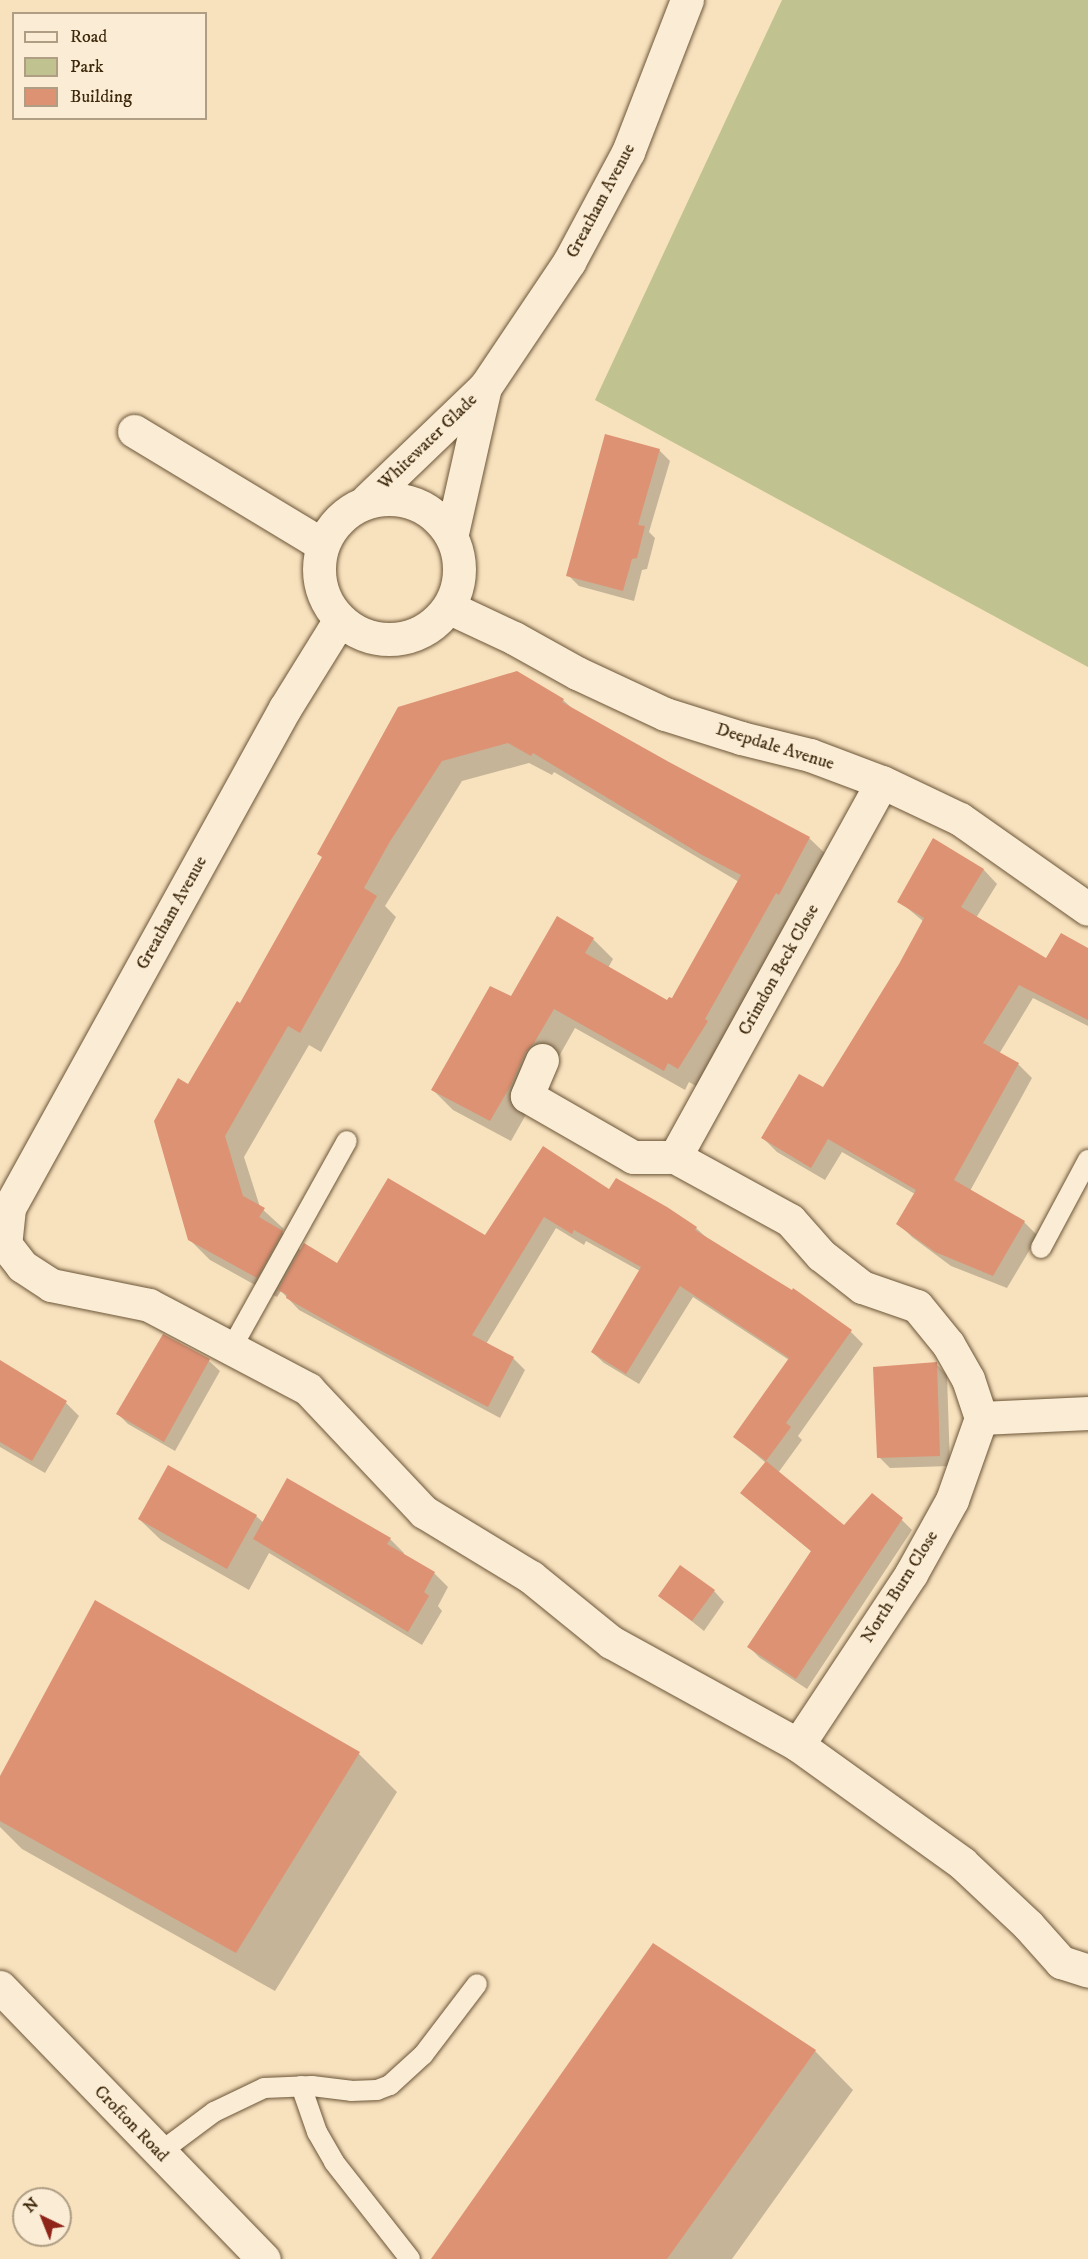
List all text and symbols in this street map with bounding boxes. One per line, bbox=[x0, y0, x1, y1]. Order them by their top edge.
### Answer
legend bbox=[12, 12, 207, 120]
text: Road bbox=[70, 26, 107, 48]
text: Park bbox=[70, 56, 104, 78]
text: Building bbox=[70, 86, 132, 108]
street label: Greatham Avenue bbox=[562, 140, 640, 262]
street label: Whitewater Glade bbox=[374, 389, 482, 495]
street label: Deepdale Avenue bbox=[713, 719, 837, 775]
street label: Greatham Avenue bbox=[132, 852, 212, 974]
street label: Crimdon Beck Close bbox=[734, 901, 824, 1039]
street label: North Burn Close bbox=[857, 1527, 943, 1647]
street label: Crofton Road bbox=[89, 2081, 173, 2167]
north arrow bbox=[12, 2187, 72, 2247]
text: N bbox=[19, 2194, 43, 2217]

